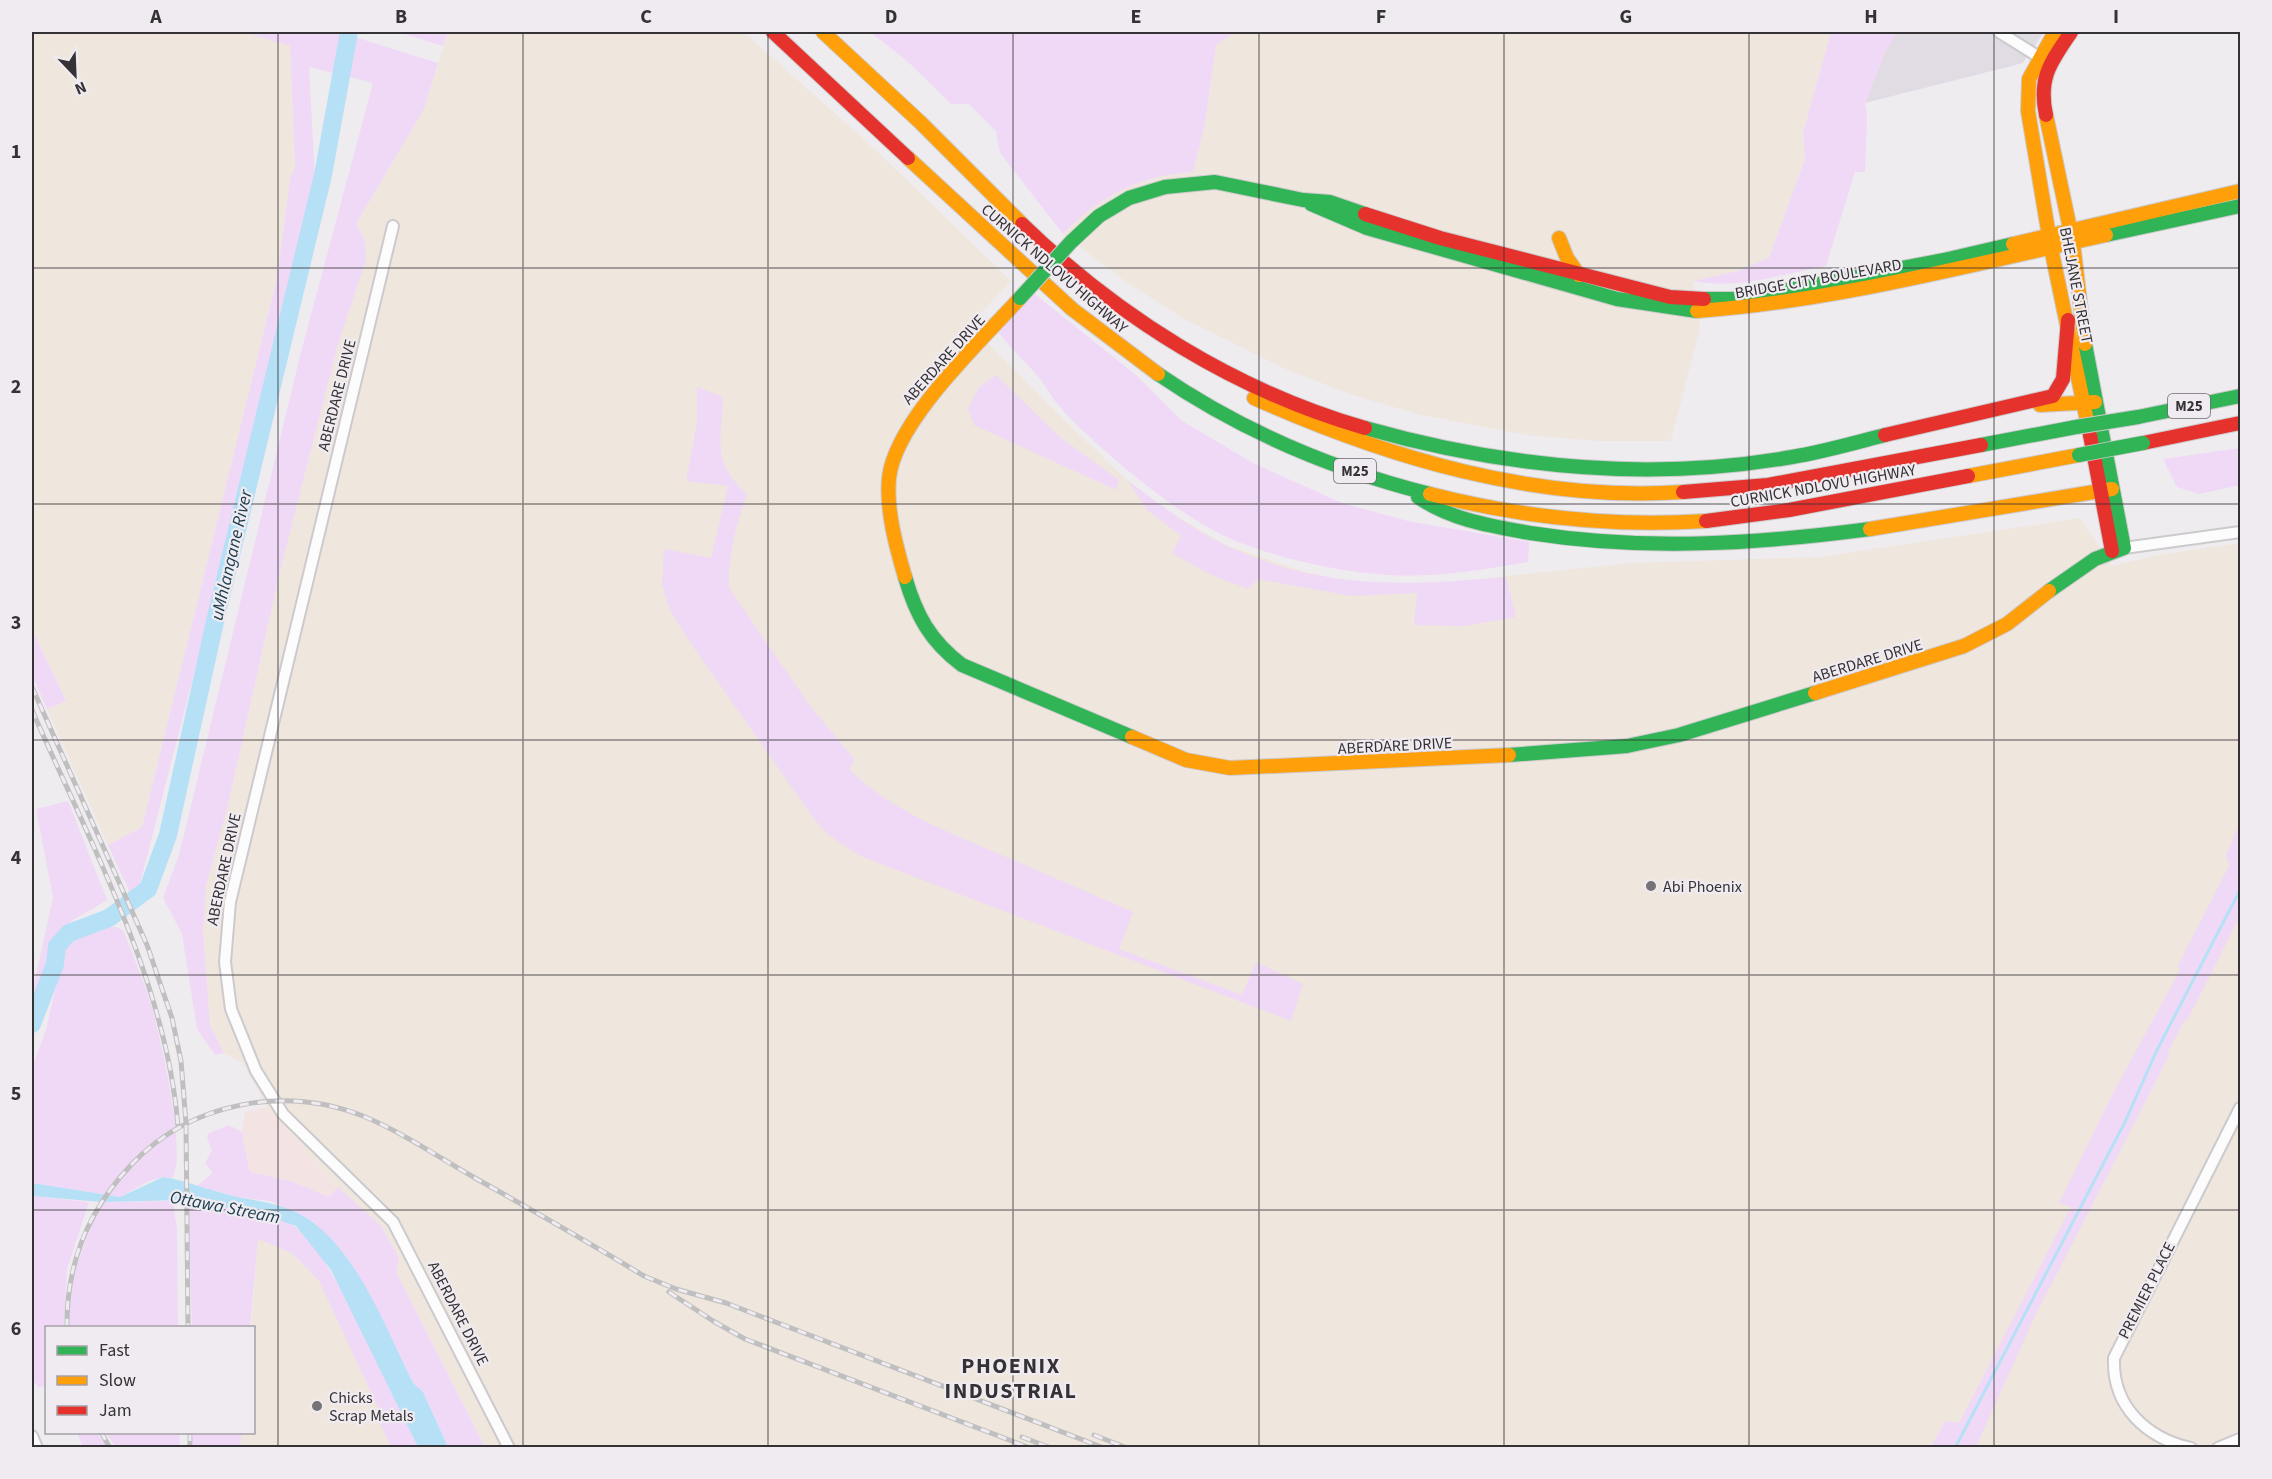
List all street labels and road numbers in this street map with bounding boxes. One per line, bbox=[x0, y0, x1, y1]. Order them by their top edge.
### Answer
street label: CURNICK NDLOVU HIGHWAY bbox=[976, 199, 1133, 339]
street label: BHEJANE STREET bbox=[2054, 225, 2098, 346]
street label: BRIDGE CITY BOULEVARD bbox=[1733, 253, 1903, 304]
street label: ABERDARE DRIVE bbox=[897, 310, 990, 410]
street label: ABERDARE DRIVE bbox=[312, 337, 362, 453]
road number: M25 bbox=[2168, 394, 2210, 418]
road number: M25 bbox=[1334, 459, 1376, 483]
street label: CURNICK NDLOVU HIGHWAY bbox=[1729, 459, 1918, 513]
street label: ABERDARE DRIVE bbox=[1809, 634, 1925, 688]
street label: ABERDARE DRIVE bbox=[1337, 732, 1453, 760]
street label: ABERDARE DRIVE bbox=[201, 811, 247, 928]
street label: PREMIER PLACE bbox=[2113, 1238, 2181, 1343]
street label: ABERDARE DRIVE bbox=[422, 1257, 494, 1369]

